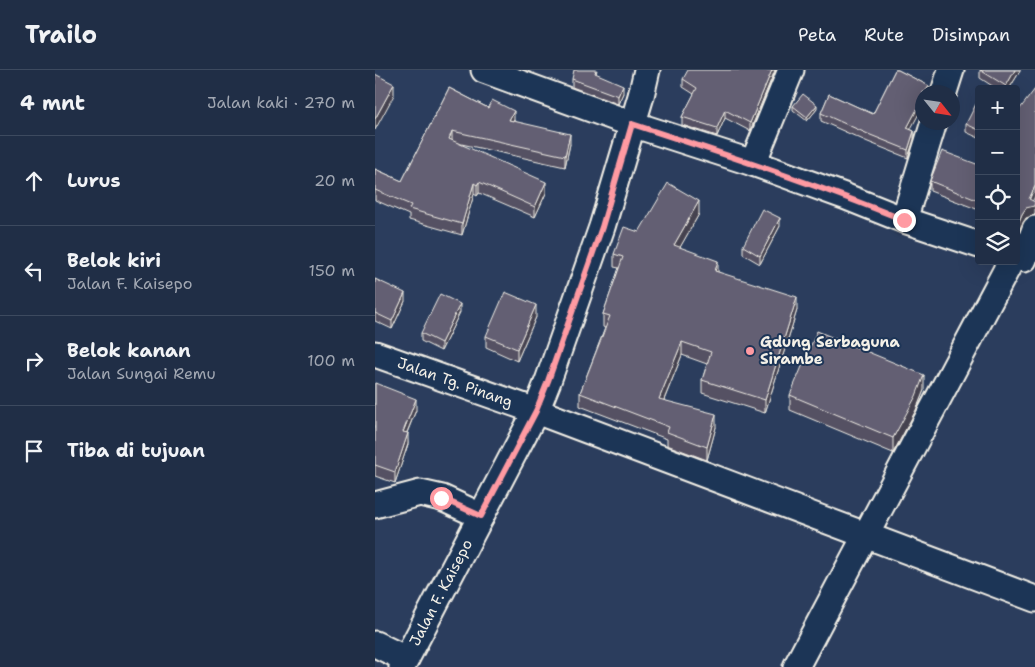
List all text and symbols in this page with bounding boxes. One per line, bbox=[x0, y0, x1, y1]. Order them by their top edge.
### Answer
text: Trailo bbox=[25, 19, 97, 51]
text: Peta bbox=[798, 23, 836, 47]
text: Rute bbox=[864, 23, 904, 47]
text: Disimpan bbox=[932, 23, 1010, 47]
north arrow bbox=[915, 85, 960, 130]
map controls bbox=[975, 85, 1020, 265]
button: + bbox=[975, 85, 1020, 130]
text: 4 mnt bbox=[20, 89, 85, 117]
text: Jalan kaki · 270 m bbox=[207, 92, 355, 113]
button: − bbox=[975, 130, 1020, 175]
icon: ahead bbox=[20, 167, 48, 195]
text: Lurus bbox=[67, 168, 121, 193]
text: 20 m bbox=[314, 170, 355, 191]
button: locate bbox=[975, 175, 1020, 220]
route end bbox=[893, 209, 916, 232]
button: layers bbox=[975, 220, 1020, 265]
text: Belok kiri bbox=[67, 248, 161, 273]
icon: left bbox=[20, 257, 48, 285]
text: 150 m bbox=[308, 260, 355, 281]
text: Jalan F. Kaisepo bbox=[67, 273, 192, 294]
place label: Gdung Serbaguna Sirambe bbox=[760, 332, 901, 369]
text: Belok kanan bbox=[67, 338, 191, 363]
marker: Gdung Serbaguna Sirambe bbox=[744, 345, 756, 357]
icon: right bbox=[20, 347, 48, 375]
text: 100 m bbox=[307, 350, 355, 371]
street label: Jalan Tg. Pinang bbox=[395, 353, 516, 412]
text: Jalan Sungai Remu bbox=[67, 363, 216, 384]
icon: arrive bbox=[20, 437, 48, 465]
text: Tiba di tujuan bbox=[67, 438, 205, 463]
route start bbox=[430, 487, 453, 510]
street label: Jalan F. Kaisepo bbox=[405, 536, 477, 649]

